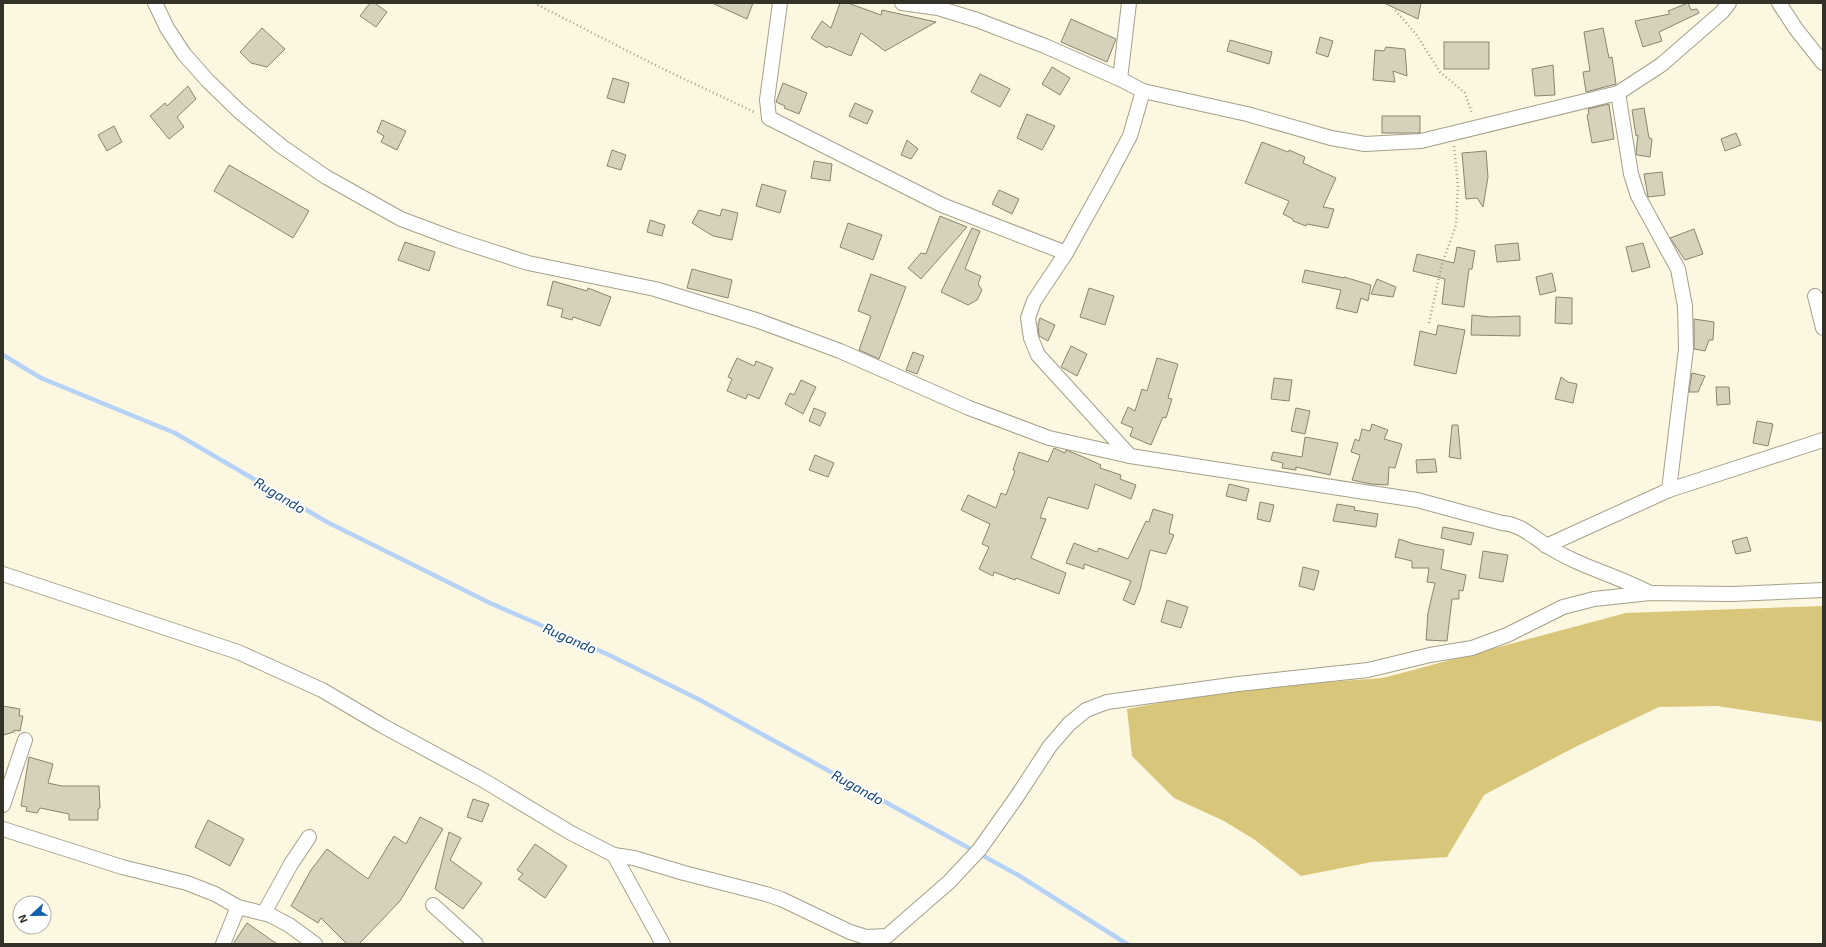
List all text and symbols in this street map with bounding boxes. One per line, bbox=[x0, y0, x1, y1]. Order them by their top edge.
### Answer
water label: Rugando bbox=[251, 473, 309, 517]
water label: Rugando bbox=[541, 619, 599, 657]
water label: Rugando bbox=[829, 766, 887, 808]
north arrow bbox=[12, 895, 52, 935]
text: N bbox=[15, 913, 30, 925]

